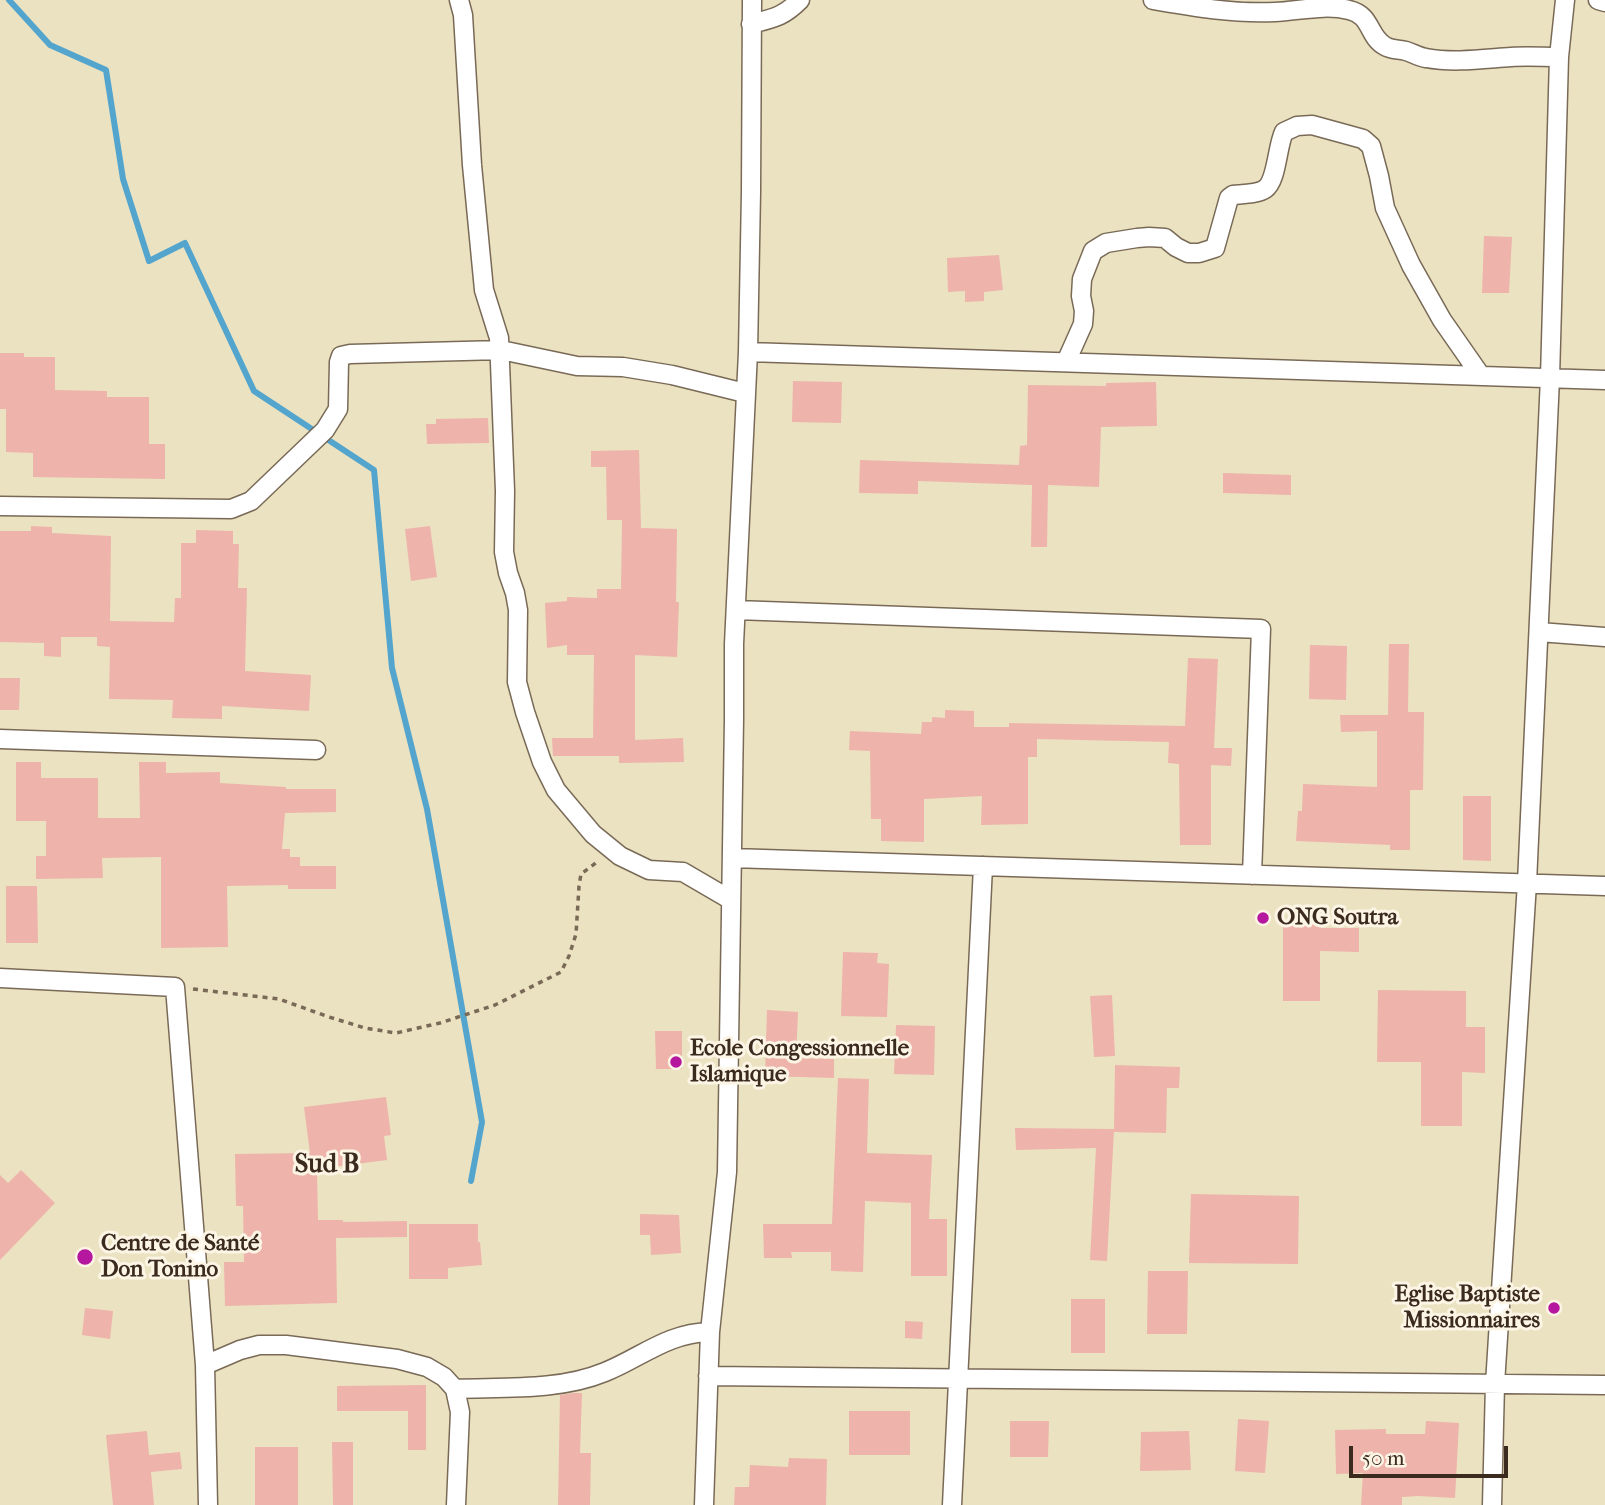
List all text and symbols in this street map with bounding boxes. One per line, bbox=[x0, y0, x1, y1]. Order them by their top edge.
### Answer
place label: ONG Soutra bbox=[1277, 904, 1398, 932]
marker: ONG Soutra bbox=[1255, 910, 1271, 926]
place label: Ecole Congessionnelle Islamique bbox=[690, 1035, 909, 1089]
marker: Ecole Congessionnelle Islamique bbox=[668, 1054, 684, 1070]
district label: Sud B bbox=[295, 1150, 359, 1182]
place label: Centre de Santé Don Tonino bbox=[101, 1230, 259, 1284]
marker: Centre de Santé Don Tonino bbox=[75, 1247, 95, 1267]
place label: Eglise Baptiste Missionnaires bbox=[1395, 1281, 1540, 1335]
marker: Eglise Baptiste Missionnaires bbox=[1546, 1300, 1562, 1316]
scale bar bbox=[1353, 1432, 1512, 1476]
text: 50 m bbox=[1362, 1446, 1405, 1470]

